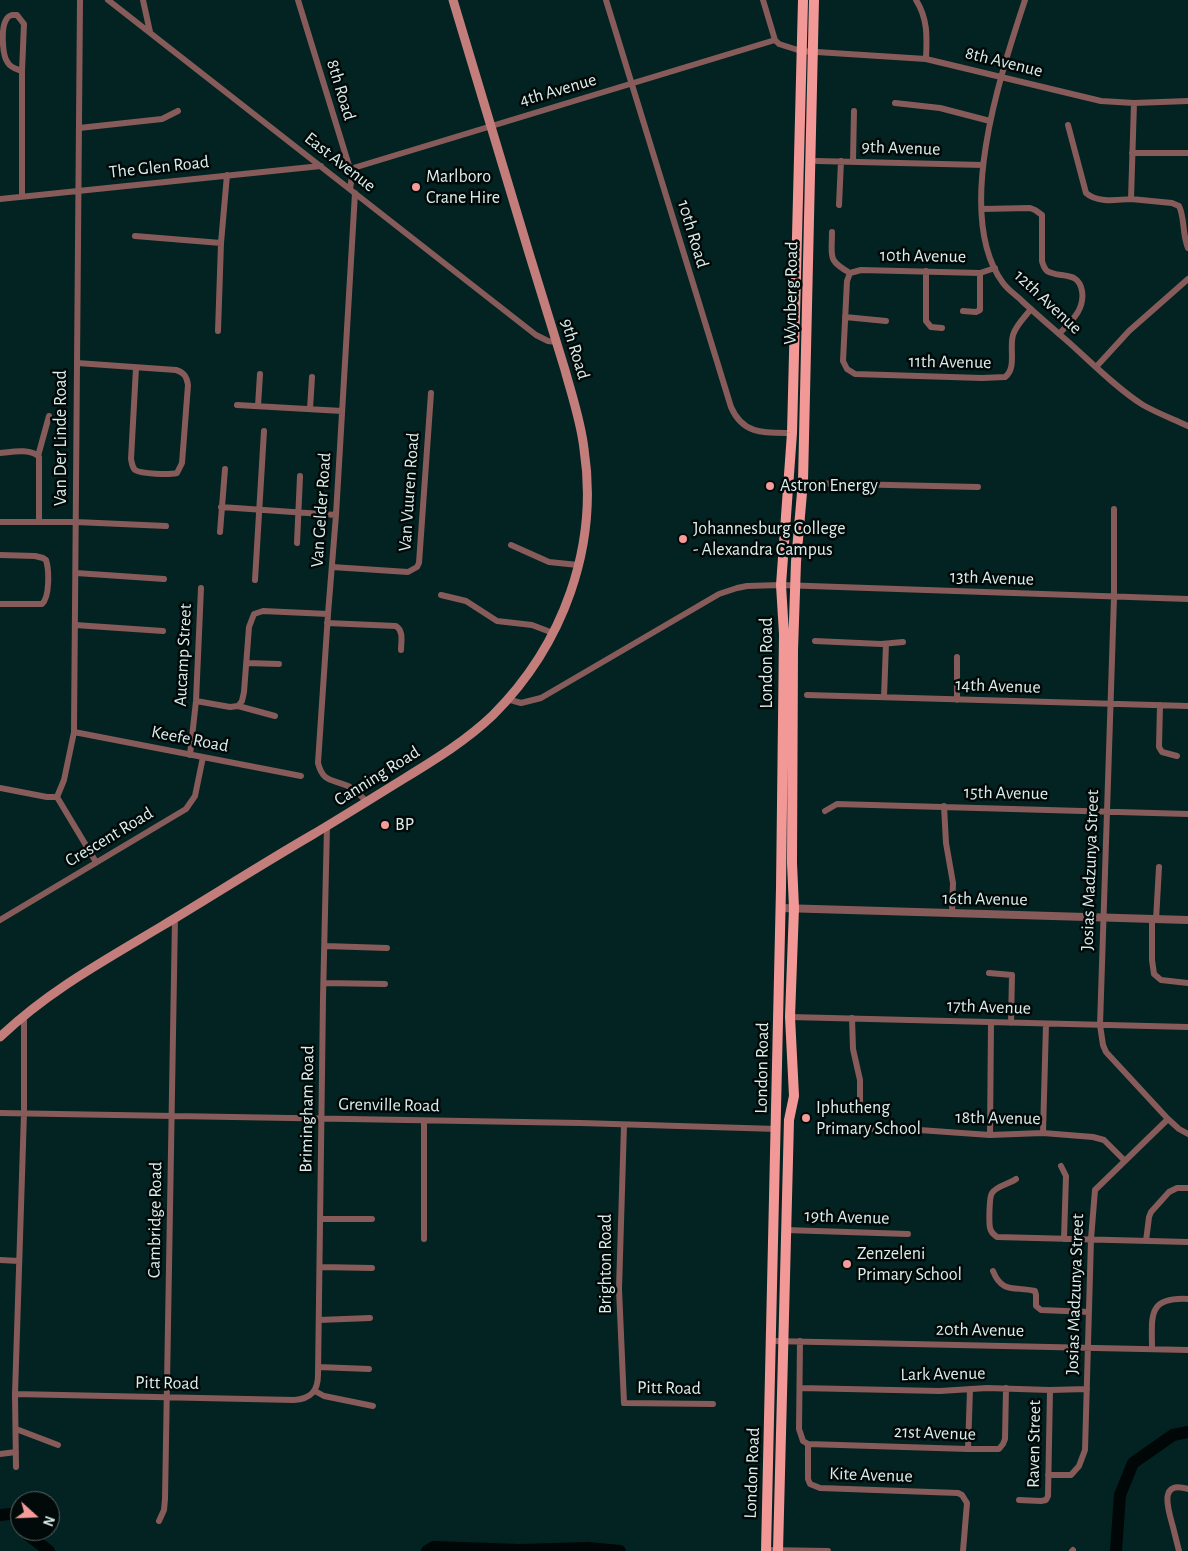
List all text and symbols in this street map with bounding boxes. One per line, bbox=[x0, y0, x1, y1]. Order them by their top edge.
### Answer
street label: 8th Avenue bbox=[963, 42, 1045, 82]
street label: 8th Road bbox=[322, 57, 360, 123]
street label: 4th Avenue bbox=[517, 69, 599, 111]
street label: East Avenue bbox=[300, 127, 380, 197]
street label: 9th Avenue bbox=[861, 136, 941, 160]
street label: The Glen Road bbox=[108, 151, 210, 183]
place label: Marlboro Crane Hire bbox=[426, 166, 500, 208]
marker: Marlboro Crane Hire bbox=[410, 181, 422, 193]
street label: 10th Road bbox=[673, 198, 713, 270]
street label: Wynberg Road bbox=[779, 241, 803, 345]
street label: 10th Avenue bbox=[880, 244, 966, 268]
street label: 12th Avenue bbox=[1010, 265, 1086, 339]
street label: 9th Road bbox=[556, 316, 594, 382]
street label: 11th Avenue bbox=[908, 350, 992, 374]
street label: Van Der Linde Road bbox=[50, 370, 72, 506]
street label: Van Vuuren Road bbox=[394, 432, 424, 552]
street label: Van Gelder Road bbox=[306, 452, 336, 568]
place label: Astron Energy bbox=[780, 475, 878, 497]
marker: Astron Energy bbox=[764, 480, 776, 492]
place label: Johannesburg College - Alexandra Campus bbox=[693, 518, 846, 560]
marker: Johannesburg College - Alexandra Campus bbox=[677, 533, 689, 545]
street label: 13th Avenue bbox=[950, 566, 1034, 590]
street label: Aucamp Street bbox=[170, 603, 196, 707]
street label: London Road bbox=[756, 617, 778, 709]
street label: 14th Avenue bbox=[955, 674, 1041, 698]
street label: Keefe Road bbox=[150, 721, 230, 757]
street label: Canning Road bbox=[330, 741, 424, 811]
street label: 15th Avenue bbox=[964, 781, 1048, 805]
street label: Josias Madzunya Street bbox=[1076, 789, 1104, 951]
street label: Crescent Road bbox=[61, 802, 157, 872]
place label: BP bbox=[395, 814, 414, 836]
marker: BP bbox=[379, 819, 391, 831]
street label: 16th Avenue bbox=[942, 887, 1028, 911]
street label: 17th Avenue bbox=[947, 995, 1031, 1019]
street label: London Road bbox=[750, 1022, 774, 1114]
street label: Brimingham Road bbox=[295, 1045, 319, 1173]
street label: Grenville Road bbox=[338, 1093, 440, 1117]
place label: Iphutheng Primary School bbox=[816, 1097, 921, 1140]
street label: 18th Avenue bbox=[955, 1106, 1041, 1130]
marker: Iphutheng Primary School bbox=[800, 1112, 812, 1124]
street label: Cambridge Road bbox=[143, 1162, 167, 1278]
street label: 19th Avenue bbox=[804, 1205, 890, 1229]
street label: Josias Madzunya Street bbox=[1061, 1213, 1089, 1375]
street label: Brighton Road bbox=[595, 1214, 617, 1314]
place label: Zenzeleni Primary School bbox=[857, 1243, 962, 1286]
marker: Zenzeleni Primary School bbox=[841, 1258, 853, 1270]
street label: 20th Avenue bbox=[936, 1318, 1024, 1342]
street label: Lark Avenue bbox=[900, 1362, 986, 1386]
street label: Pitt Road bbox=[135, 1372, 199, 1394]
street label: Pitt Road bbox=[637, 1377, 701, 1399]
street label: Raven Street bbox=[1022, 1400, 1046, 1488]
street label: 21st Avenue bbox=[894, 1421, 976, 1445]
street label: London Road bbox=[740, 1427, 764, 1519]
street label: Kite Avenue bbox=[829, 1463, 913, 1487]
north arrow bbox=[10, 1491, 60, 1541]
text: N bbox=[40, 1514, 56, 1528]

